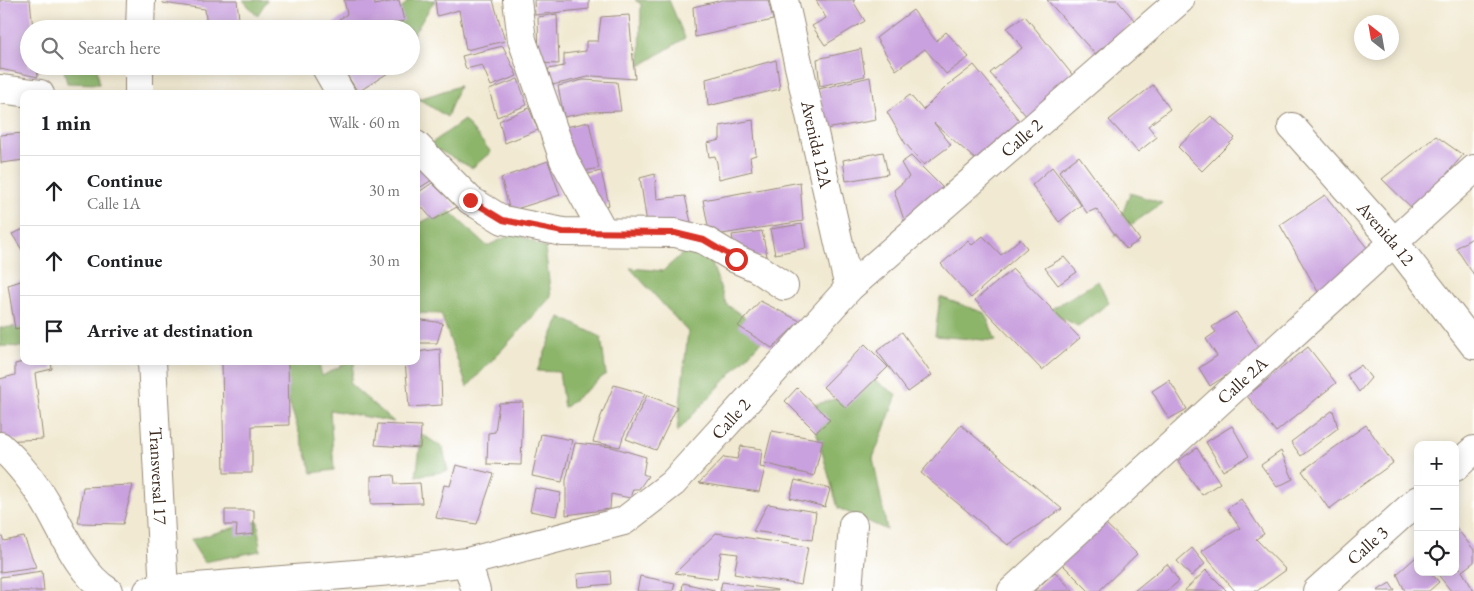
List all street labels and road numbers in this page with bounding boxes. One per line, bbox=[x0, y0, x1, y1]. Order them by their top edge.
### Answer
street label: Avenida 12A bbox=[796, 97, 838, 191]
street label: Calle 2 bbox=[996, 113, 1047, 162]
street label: Avenida 12 bbox=[1352, 196, 1420, 270]
street label: Calle 2A bbox=[1212, 351, 1272, 409]
street label: Calle 2 bbox=[706, 393, 755, 444]
street label: Transversal 17 bbox=[144, 427, 173, 525]
street label: Calle 3 bbox=[1342, 521, 1393, 570]

